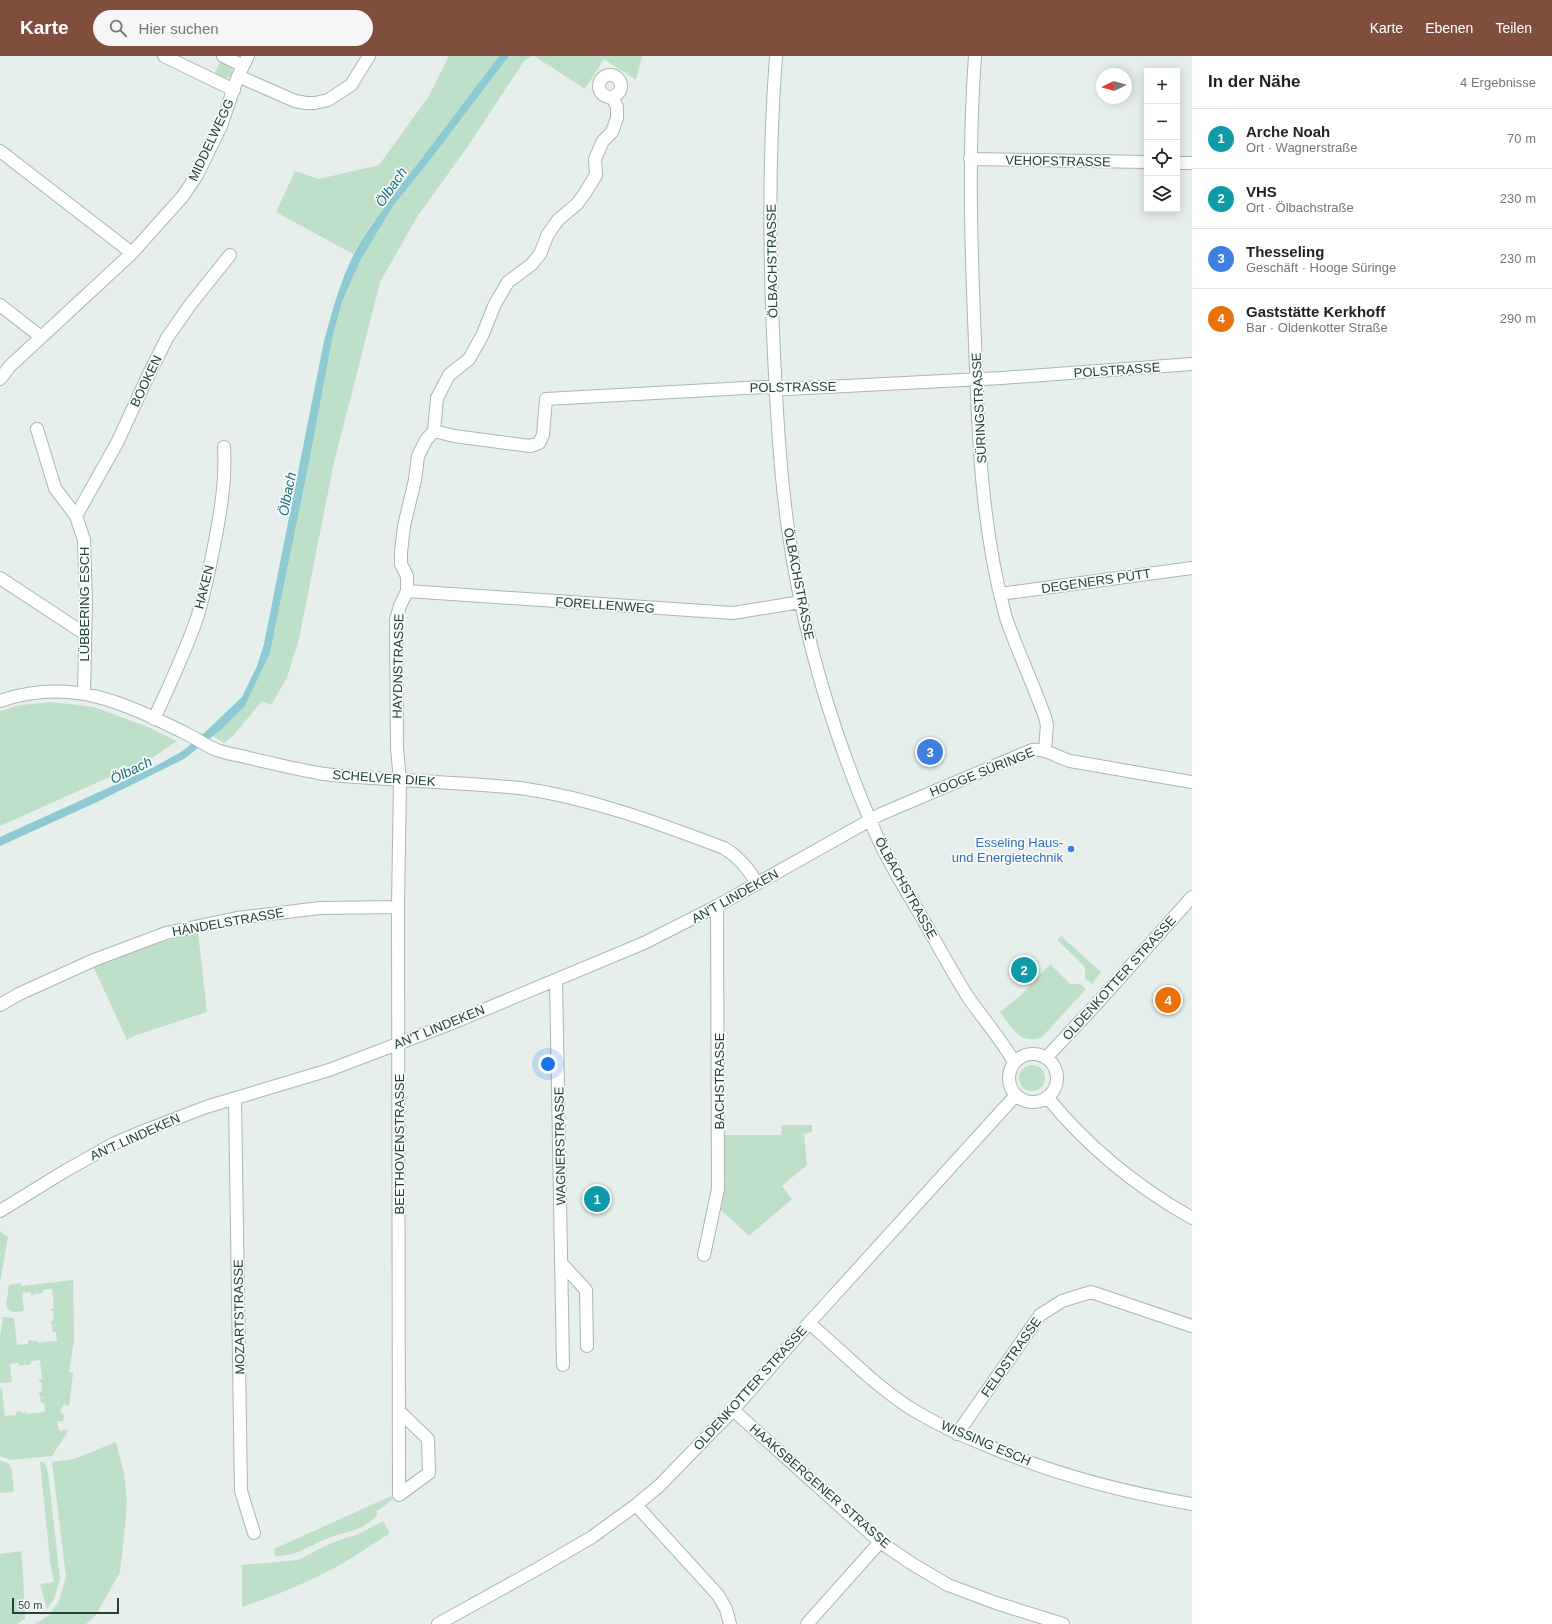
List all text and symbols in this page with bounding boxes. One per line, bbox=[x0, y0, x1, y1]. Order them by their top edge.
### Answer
search box bbox=[93, 10, 373, 46]
text: Karte bbox=[20, 17, 69, 38]
icon: search bbox=[107, 17, 129, 39]
text: Hier suchen bbox=[139, 20, 219, 37]
text: Karte bbox=[1370, 20, 1403, 36]
text: Ebenen bbox=[1425, 20, 1473, 36]
text: Teilen bbox=[1495, 20, 1532, 36]
north arrow bbox=[1096, 68, 1132, 104]
map controls bbox=[1144, 68, 1180, 212]
button: + bbox=[1144, 68, 1180, 104]
text: In der Nähe bbox=[1208, 72, 1301, 91]
text: 4 Ergebnisse bbox=[1460, 75, 1536, 90]
street label: MIDDELWEGG bbox=[185, 96, 237, 184]
button: − bbox=[1144, 104, 1180, 140]
text: Arche Noah bbox=[1246, 123, 1330, 140]
text: 1 bbox=[1217, 131, 1225, 146]
text: 70 m bbox=[1507, 131, 1536, 146]
button: locate bbox=[1144, 140, 1180, 176]
text: Ort · Wagnerstraße bbox=[1246, 140, 1357, 155]
street label: VEHOFSTRASSE bbox=[1005, 153, 1111, 169]
water label: Ölbach bbox=[371, 163, 410, 210]
button: layers bbox=[1144, 176, 1180, 212]
text: VHS bbox=[1246, 183, 1277, 200]
text: 2 bbox=[1217, 191, 1225, 206]
text: 230 m bbox=[1500, 191, 1536, 206]
text: Ort · Ölbachstraße bbox=[1246, 200, 1354, 215]
street label: ÖLBACHSTRASSE bbox=[763, 203, 780, 318]
text: Thesseling bbox=[1246, 243, 1324, 260]
text: 3 bbox=[1217, 251, 1225, 266]
text: 230 m bbox=[1500, 251, 1536, 266]
text: Geschäft · Hooge Süringe bbox=[1246, 260, 1396, 275]
text: Gaststätte Kerkhoff bbox=[1246, 303, 1385, 320]
text: 4 bbox=[1217, 311, 1225, 326]
text: 290 m bbox=[1500, 311, 1536, 326]
text: Bar · Oldenkotter Straße bbox=[1246, 320, 1388, 335]
street label: SÜRINGSTRASSE bbox=[969, 352, 989, 464]
street label: BOOKEN bbox=[127, 353, 165, 409]
street label: POLSTRASSE bbox=[1073, 359, 1161, 381]
street label: POLSTRASSE bbox=[750, 379, 837, 395]
water label: Ölbach bbox=[274, 470, 299, 517]
street label: ÖLBACHSTRASSE bbox=[781, 527, 817, 642]
street label: LÜBBERING ESCH bbox=[77, 547, 92, 661]
street label: HAKEN bbox=[191, 563, 217, 611]
street label: DEGENERS PÜTT bbox=[1040, 566, 1152, 596]
street label: FORELLENWEG bbox=[555, 594, 655, 616]
street label: HAYDNSTRASSE bbox=[390, 613, 406, 719]
pin: 3 bbox=[917, 737, 943, 767]
street label: HOOGE SÜRINGE bbox=[928, 744, 1037, 800]
water label: Ölbach bbox=[107, 752, 155, 787]
street label: SCHELVER DIEK bbox=[332, 767, 436, 789]
street label: ÖLBACHSTRASSE bbox=[872, 834, 940, 942]
place label: Esseling Haus- und Energietechnik bbox=[952, 835, 1063, 865]
marker: Esseling Haus- und Energietechnik bbox=[1066, 844, 1076, 854]
street label: AN'T LINDEKEN bbox=[689, 866, 781, 926]
street label: HÄNDELSTRASSE bbox=[171, 905, 285, 939]
street label: OLDENKOTTER STRASSE bbox=[1059, 913, 1179, 1043]
pin: 2 bbox=[1011, 955, 1037, 985]
pin: 4 bbox=[1155, 985, 1181, 1015]
street label: AN'T LINDEKEN bbox=[391, 1002, 487, 1052]
street label: BACHSTRASSE bbox=[712, 1032, 727, 1129]
your location bbox=[538, 1054, 558, 1074]
street label: BEETHOVENSTRASSE bbox=[392, 1073, 407, 1214]
street label: WAGNERSTRASSE bbox=[551, 1086, 569, 1205]
street label: AN'T LINDEKEN bbox=[88, 1110, 182, 1164]
pin: 1 bbox=[584, 1184, 610, 1214]
street label: MOZARTSTRASSE bbox=[230, 1259, 248, 1375]
street label: FELDSTRASSE bbox=[978, 1314, 1044, 1400]
street label: OLDENKOTTER STRASSE bbox=[690, 1323, 810, 1453]
street label: WISSING ESCH bbox=[939, 1417, 1033, 1469]
street label: HAAKSBERGENER STRASSE bbox=[747, 1421, 894, 1551]
scale bar bbox=[12, 1596, 119, 1615]
text: 50 m bbox=[18, 1599, 42, 1611]

